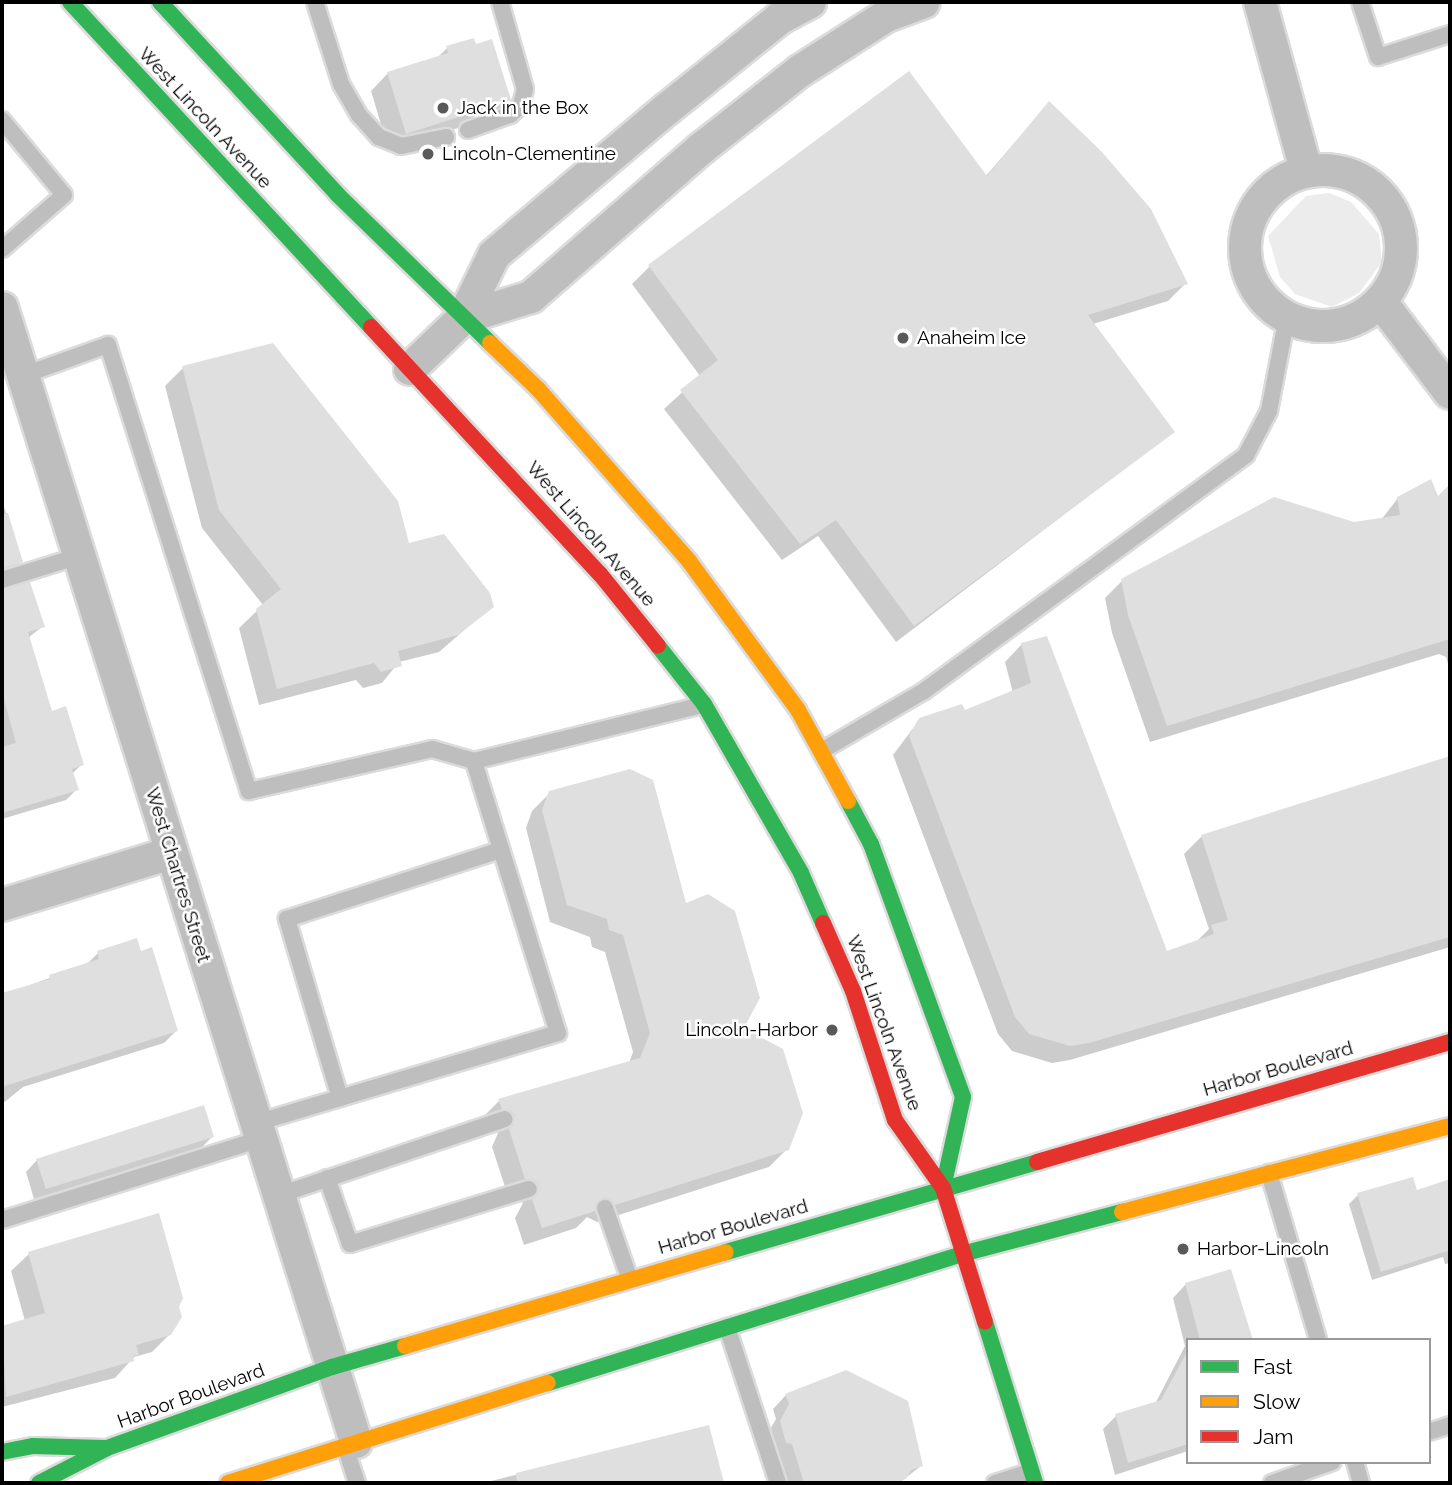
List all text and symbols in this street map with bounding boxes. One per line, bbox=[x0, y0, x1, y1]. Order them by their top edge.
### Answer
street label: West Lincoln Avenue bbox=[133, 42, 277, 194]
place label: Jack in the Box bbox=[457, 97, 588, 119]
marker: Jack in the Box bbox=[435, 100, 451, 116]
place label: Lincoln-Clementine bbox=[442, 143, 616, 165]
marker: Lincoln-Clementine bbox=[420, 146, 436, 162]
place label: Anaheim Ice bbox=[917, 327, 1026, 349]
marker: Anaheim Ice bbox=[895, 330, 911, 346]
street label: West Lincoln Avenue bbox=[521, 456, 661, 612]
street label: West Chartres Street bbox=[141, 785, 215, 965]
street label: West Lincoln Avenue bbox=[842, 932, 926, 1114]
place label: Lincoln-Harbor bbox=[685, 1019, 818, 1041]
marker: Lincoln-Harbor bbox=[824, 1022, 840, 1038]
street label: Harbor Boulevard bbox=[1200, 1037, 1356, 1101]
street label: Harbor Boulevard bbox=[655, 1195, 811, 1259]
place label: Harbor-Lincoln bbox=[1197, 1238, 1329, 1260]
marker: Harbor-Lincoln bbox=[1175, 1241, 1191, 1257]
legend bbox=[1186, 1338, 1431, 1464]
text: Fast bbox=[1253, 1354, 1293, 1379]
street label: Harbor Boulevard bbox=[114, 1359, 268, 1433]
text: Slow bbox=[1253, 1389, 1301, 1414]
text: Jam bbox=[1253, 1424, 1294, 1449]

